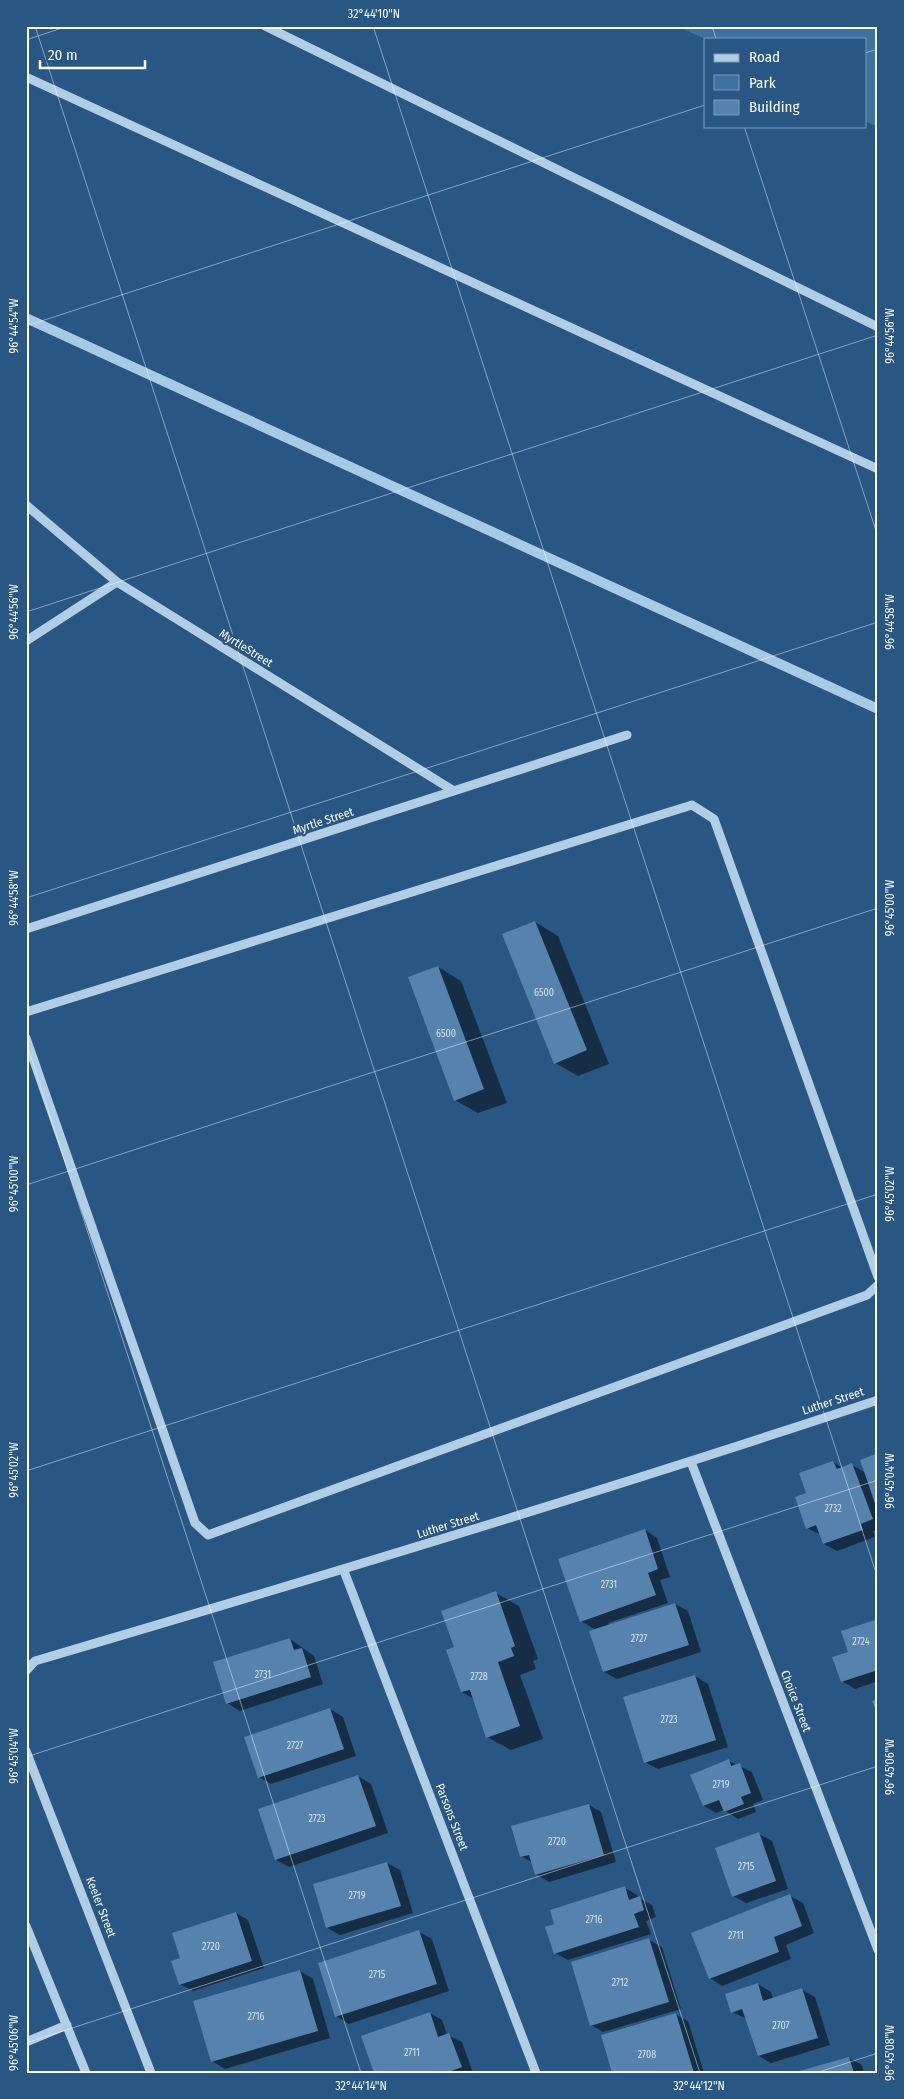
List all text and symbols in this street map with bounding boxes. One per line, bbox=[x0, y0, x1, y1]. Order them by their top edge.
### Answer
text: 32°44'10"N bbox=[348, 7, 400, 21]
scale bar bbox=[40, 38, 145, 70]
legend bbox=[704, 38, 866, 128]
text: 20 m bbox=[48, 46, 78, 64]
text: Road bbox=[749, 48, 780, 66]
text: Park bbox=[749, 74, 776, 92]
text: Building bbox=[749, 98, 800, 116]
text: 96°44'54"W bbox=[7, 299, 21, 353]
text: 96°44'56"W bbox=[883, 308, 897, 364]
text: 96°44'56"W bbox=[7, 584, 21, 640]
text: 96°44'58"W bbox=[883, 594, 897, 650]
street label: MyrtleStreet bbox=[217, 626, 275, 670]
street label: Myrtle Street bbox=[291, 805, 355, 837]
text: 96°44'58"W bbox=[7, 870, 21, 926]
text: 96°45'00"W bbox=[883, 880, 897, 936]
house number: 6500 bbox=[534, 987, 554, 999]
house number: 6500 bbox=[436, 1028, 456, 1040]
text: 96°45'00"W bbox=[7, 1156, 21, 1212]
text: 96°45'02"W bbox=[883, 1166, 897, 1222]
street label: Luther Street bbox=[800, 1384, 866, 1418]
text: 96°45'02"W bbox=[7, 1442, 21, 1498]
text: 96°45'04"W bbox=[883, 1453, 897, 1509]
house number: 2732 bbox=[824, 1503, 842, 1515]
street label: Luther Street bbox=[415, 1509, 481, 1541]
house number: 2731 bbox=[601, 1579, 617, 1591]
house number: 2727 bbox=[631, 1633, 647, 1645]
house number: 2724 bbox=[852, 1636, 870, 1648]
street label: Choice Street bbox=[778, 1668, 814, 1734]
house number: 2731 bbox=[255, 1669, 271, 1681]
house number: 2728 bbox=[470, 1671, 488, 1683]
house number: 2723 bbox=[660, 1714, 678, 1726]
text: 96°45'04"W bbox=[7, 1728, 21, 1784]
text: 96°45'06"W bbox=[883, 1739, 897, 1795]
house number: 2727 bbox=[287, 1740, 303, 1752]
house number: 2719 bbox=[712, 1779, 730, 1791]
street label: Parsons Street bbox=[433, 1781, 471, 1853]
house number: 2723 bbox=[308, 1813, 326, 1825]
house number: 2720 bbox=[548, 1836, 566, 1848]
house number: 2715 bbox=[738, 1861, 755, 1873]
street label: Keeler Street bbox=[83, 1875, 119, 1939]
house number: 2719 bbox=[348, 1890, 366, 1902]
house number: 2716 bbox=[585, 1914, 603, 1926]
house number: 2711 bbox=[728, 1930, 744, 1942]
house number: 2720 bbox=[202, 1941, 220, 1953]
house number: 2715 bbox=[369, 1969, 386, 1981]
house number: 2712 bbox=[612, 1977, 629, 1989]
house number: 2716 bbox=[247, 2011, 265, 2023]
text: 96°45'06"W bbox=[7, 2015, 21, 2071]
house number: 2707 bbox=[772, 2020, 790, 2032]
text: 96°45'08"W bbox=[883, 2025, 897, 2081]
house number: 2711 bbox=[404, 2047, 420, 2059]
house number: 2708 bbox=[638, 2049, 656, 2061]
text: 32°44'14"N bbox=[335, 2079, 387, 2093]
text: 32°44'12"N bbox=[673, 2079, 725, 2093]

